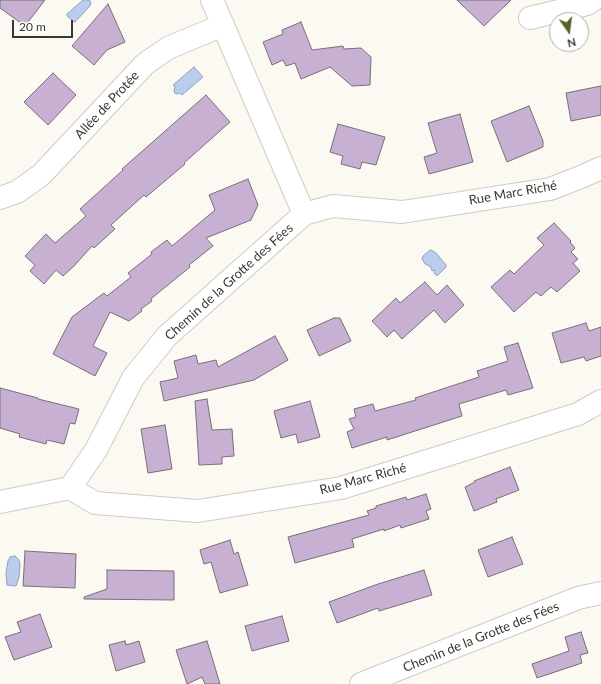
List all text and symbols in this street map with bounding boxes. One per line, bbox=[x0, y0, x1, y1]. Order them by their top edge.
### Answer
scale bar bbox=[14, 12, 75, 38]
north arrow bbox=[549, 12, 589, 52]
text: 20 m bbox=[19, 19, 46, 34]
text: N bbox=[566, 36, 577, 50]
street label: Allée de Protée bbox=[72, 68, 142, 142]
street label: Rue Marc Riché bbox=[468, 178, 558, 208]
street label: Chemin de la Grotte des Fées bbox=[162, 220, 296, 344]
street label: Rue Marc Riché bbox=[318, 460, 408, 498]
street label: Chemin de la Grotte des Fées bbox=[401, 599, 561, 675]

